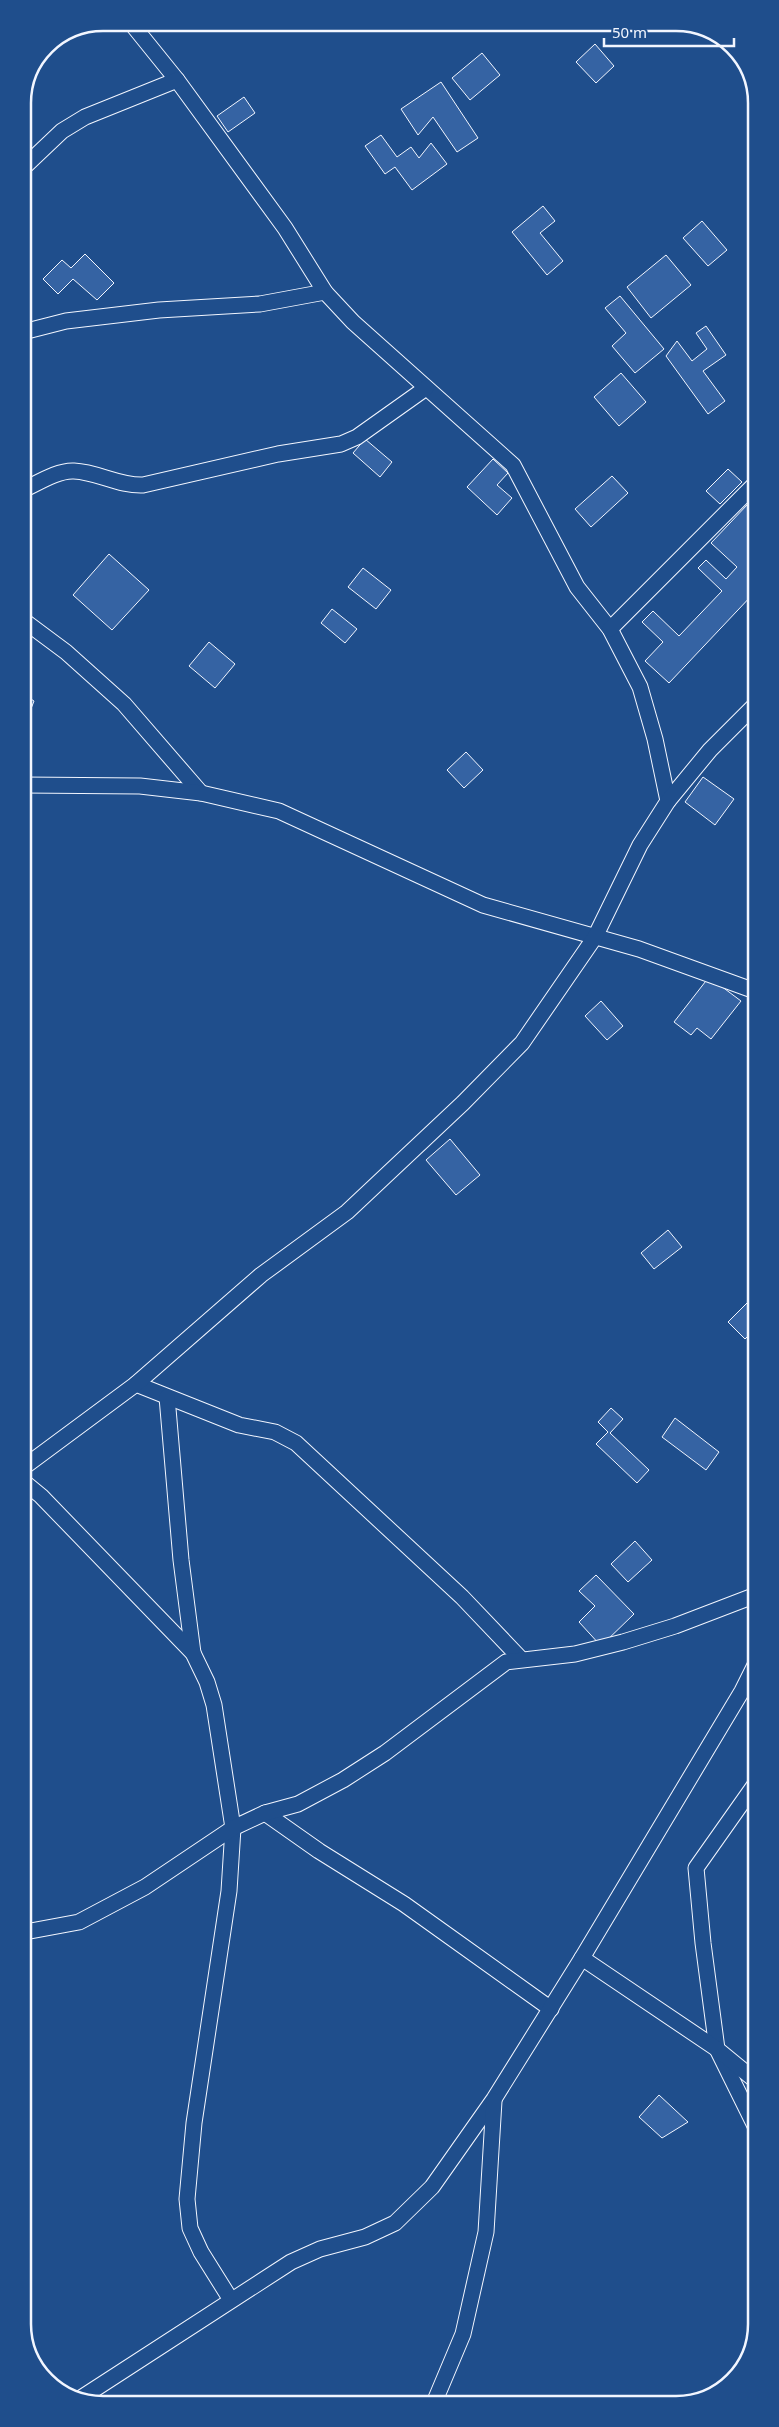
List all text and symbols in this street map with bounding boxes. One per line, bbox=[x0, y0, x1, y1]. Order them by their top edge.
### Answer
scale bar bbox=[604, 15, 734, 47]
text: 50 m bbox=[612, 22, 647, 42]

